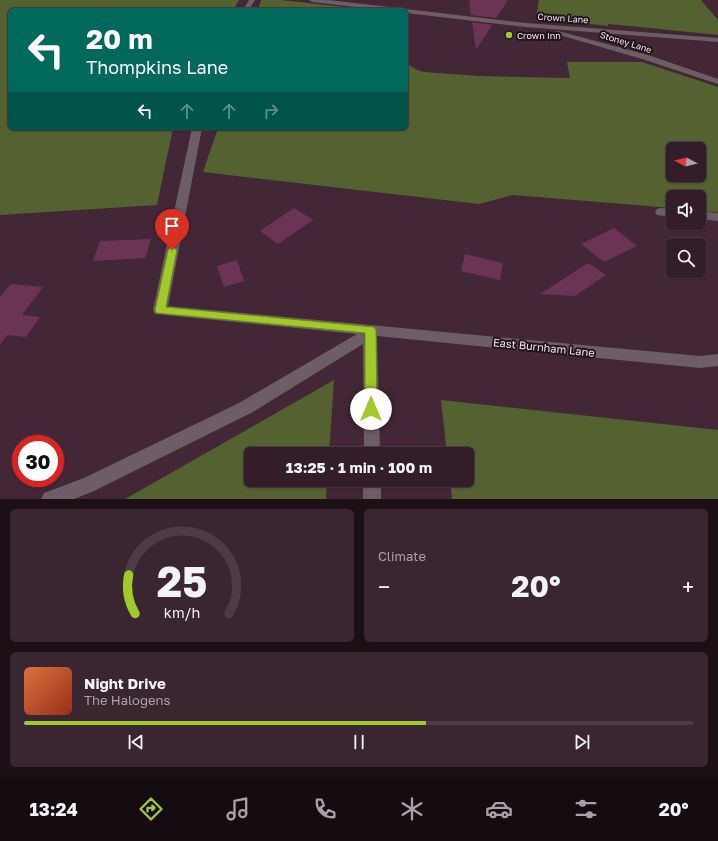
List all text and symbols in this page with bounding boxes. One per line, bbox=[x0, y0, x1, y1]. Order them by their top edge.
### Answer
street label: Crown Lane bbox=[537, 11, 589, 25]
text: 20 m bbox=[86, 22, 153, 55]
icon: left bbox=[20, 24, 72, 76]
street label: Stoney Lane bbox=[599, 29, 653, 55]
marker: Crown Inn bbox=[504, 30, 514, 40]
place label: Crown Inn bbox=[517, 30, 561, 41]
text: Thompkins Lane bbox=[86, 56, 228, 78]
icon: left bbox=[134, 100, 156, 122]
icon: ahead bbox=[176, 100, 198, 122]
icon: ahead bbox=[218, 100, 240, 122]
icon: right bbox=[260, 100, 282, 122]
north arrow bbox=[666, 142, 706, 182]
map controls bbox=[666, 142, 706, 278]
button: sound bbox=[666, 190, 706, 230]
pin bbox=[155, 209, 189, 250]
icon: arrive bbox=[161, 215, 183, 237]
button: search bbox=[666, 238, 706, 278]
street label: East Burnham Lane bbox=[493, 335, 595, 359]
position arrow bbox=[350, 388, 392, 430]
speed limit sign: 30 bbox=[12, 435, 64, 487]
text: 13:25 · 1 min · 100 m bbox=[286, 458, 432, 476]
text: Climate bbox=[378, 548, 426, 564]
text: 25 bbox=[157, 555, 207, 605]
text: 20° bbox=[511, 568, 561, 604]
text: − bbox=[378, 573, 390, 600]
text: + bbox=[682, 573, 694, 600]
text: km/h bbox=[164, 603, 200, 620]
text: Night Drive bbox=[84, 674, 166, 692]
text: The Halogens bbox=[84, 692, 170, 708]
icon: previous bbox=[125, 731, 147, 753]
icon: pause bbox=[348, 731, 370, 753]
icon: next bbox=[571, 731, 593, 753]
icon: directions bbox=[137, 795, 165, 823]
icon: music bbox=[224, 795, 252, 823]
icon: phone bbox=[311, 795, 339, 823]
icon: climate bbox=[398, 795, 426, 823]
icon: car bbox=[485, 795, 513, 823]
icon: filters bbox=[572, 795, 600, 823]
text: 13:24 bbox=[30, 798, 78, 820]
text: 20° bbox=[659, 798, 688, 820]

